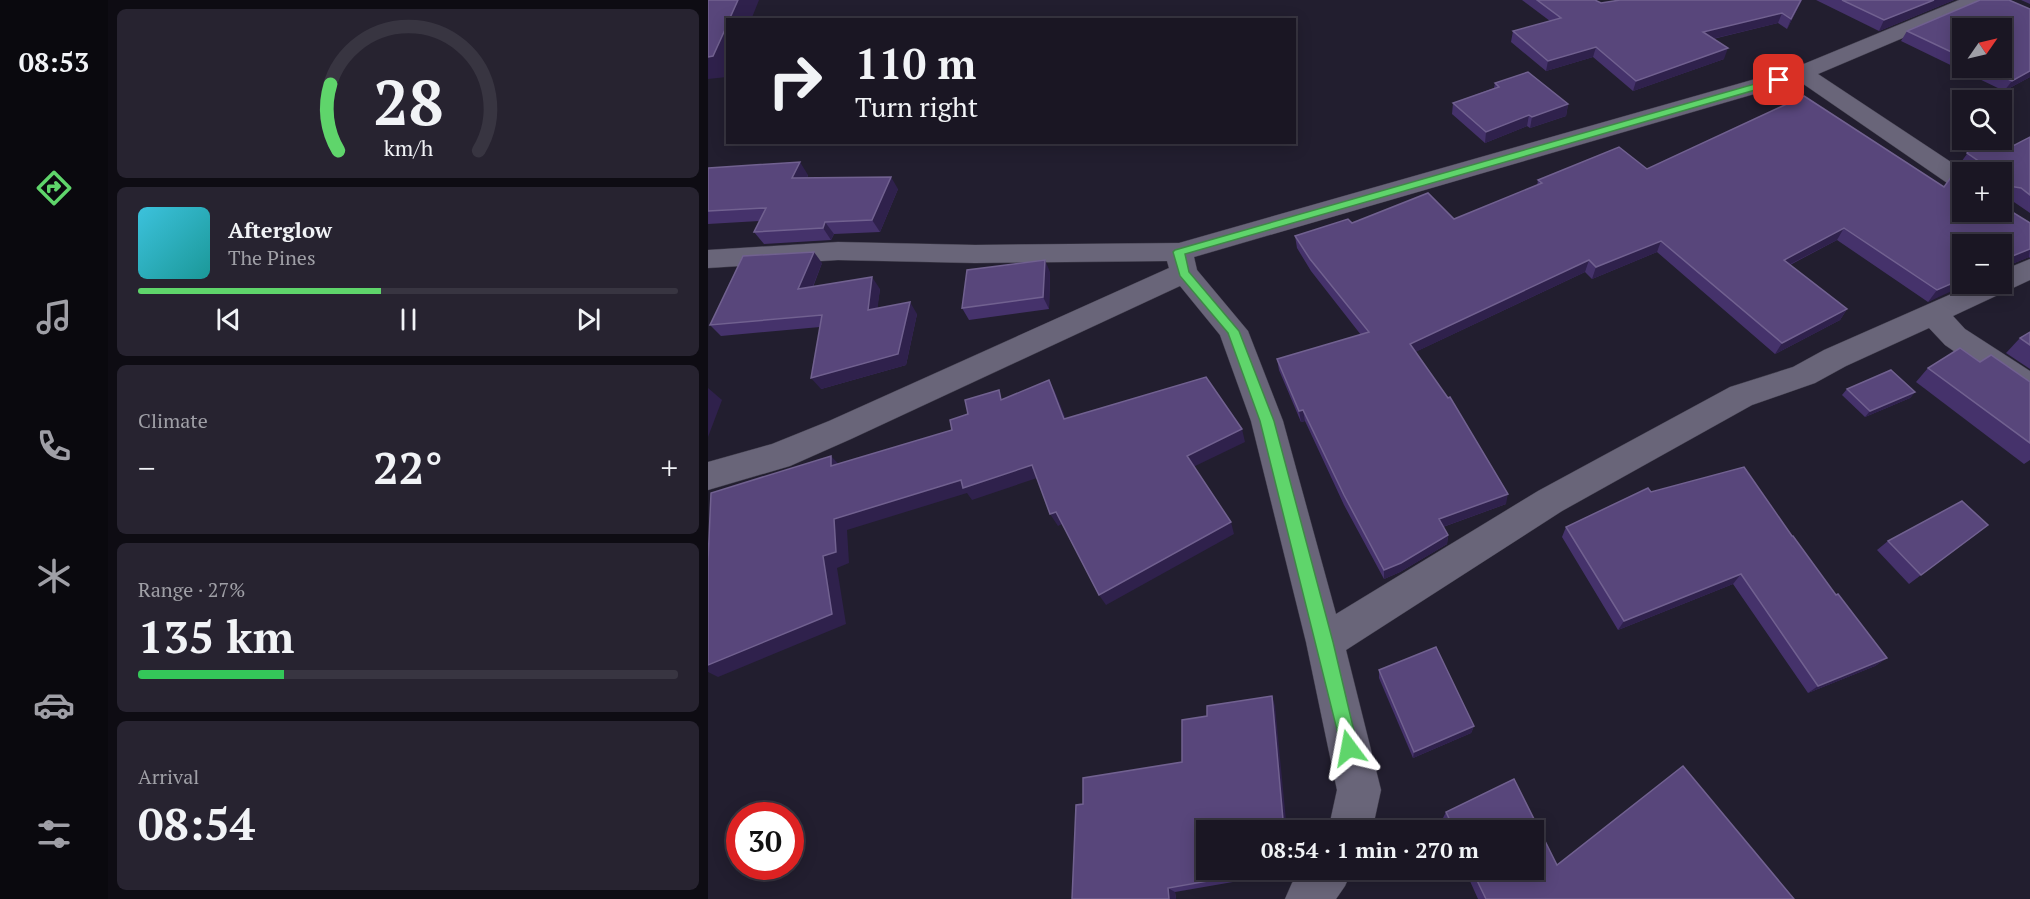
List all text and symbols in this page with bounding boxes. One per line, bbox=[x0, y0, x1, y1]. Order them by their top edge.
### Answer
north arrow bbox=[1952, 18, 2012, 78]
map controls bbox=[1952, 18, 2012, 294]
text: 110 m bbox=[855, 35, 976, 91]
icon: right bbox=[756, 42, 834, 120]
text: 08:53 bbox=[19, 44, 89, 80]
pin bbox=[1753, 54, 1804, 105]
text: 28 bbox=[373, 60, 443, 143]
icon: arrive bbox=[1762, 63, 1795, 96]
text: Turn right bbox=[855, 89, 978, 125]
button: search bbox=[1952, 90, 2012, 150]
text: km/h bbox=[383, 134, 433, 162]
button: + bbox=[1952, 162, 2012, 222]
icon: directions bbox=[33, 167, 75, 209]
text: Afterglow bbox=[228, 215, 332, 244]
button: − bbox=[1952, 234, 2012, 294]
text: The Pines bbox=[228, 244, 316, 271]
icon: music bbox=[33, 296, 75, 338]
icon: previous bbox=[212, 303, 245, 336]
icon: pause bbox=[392, 303, 425, 336]
icon: next bbox=[572, 303, 605, 336]
text: Climate bbox=[138, 407, 208, 434]
icon: phone bbox=[33, 425, 75, 467]
text: 22° bbox=[373, 437, 443, 497]
text: − bbox=[138, 446, 156, 489]
text: + bbox=[660, 446, 678, 489]
icon: climate bbox=[33, 555, 75, 597]
text: Range · 27% bbox=[138, 576, 245, 603]
text: 135 km bbox=[138, 606, 294, 666]
icon: car bbox=[33, 684, 75, 726]
position arrow bbox=[1317, 716, 1381, 780]
text: Arrival bbox=[138, 763, 199, 790]
text: 08:54 bbox=[138, 793, 255, 853]
speed limit sign: 30 bbox=[726, 802, 804, 880]
icon: filters bbox=[33, 813, 75, 855]
text: 08:54 · 1 min · 270 m bbox=[1261, 835, 1479, 864]

